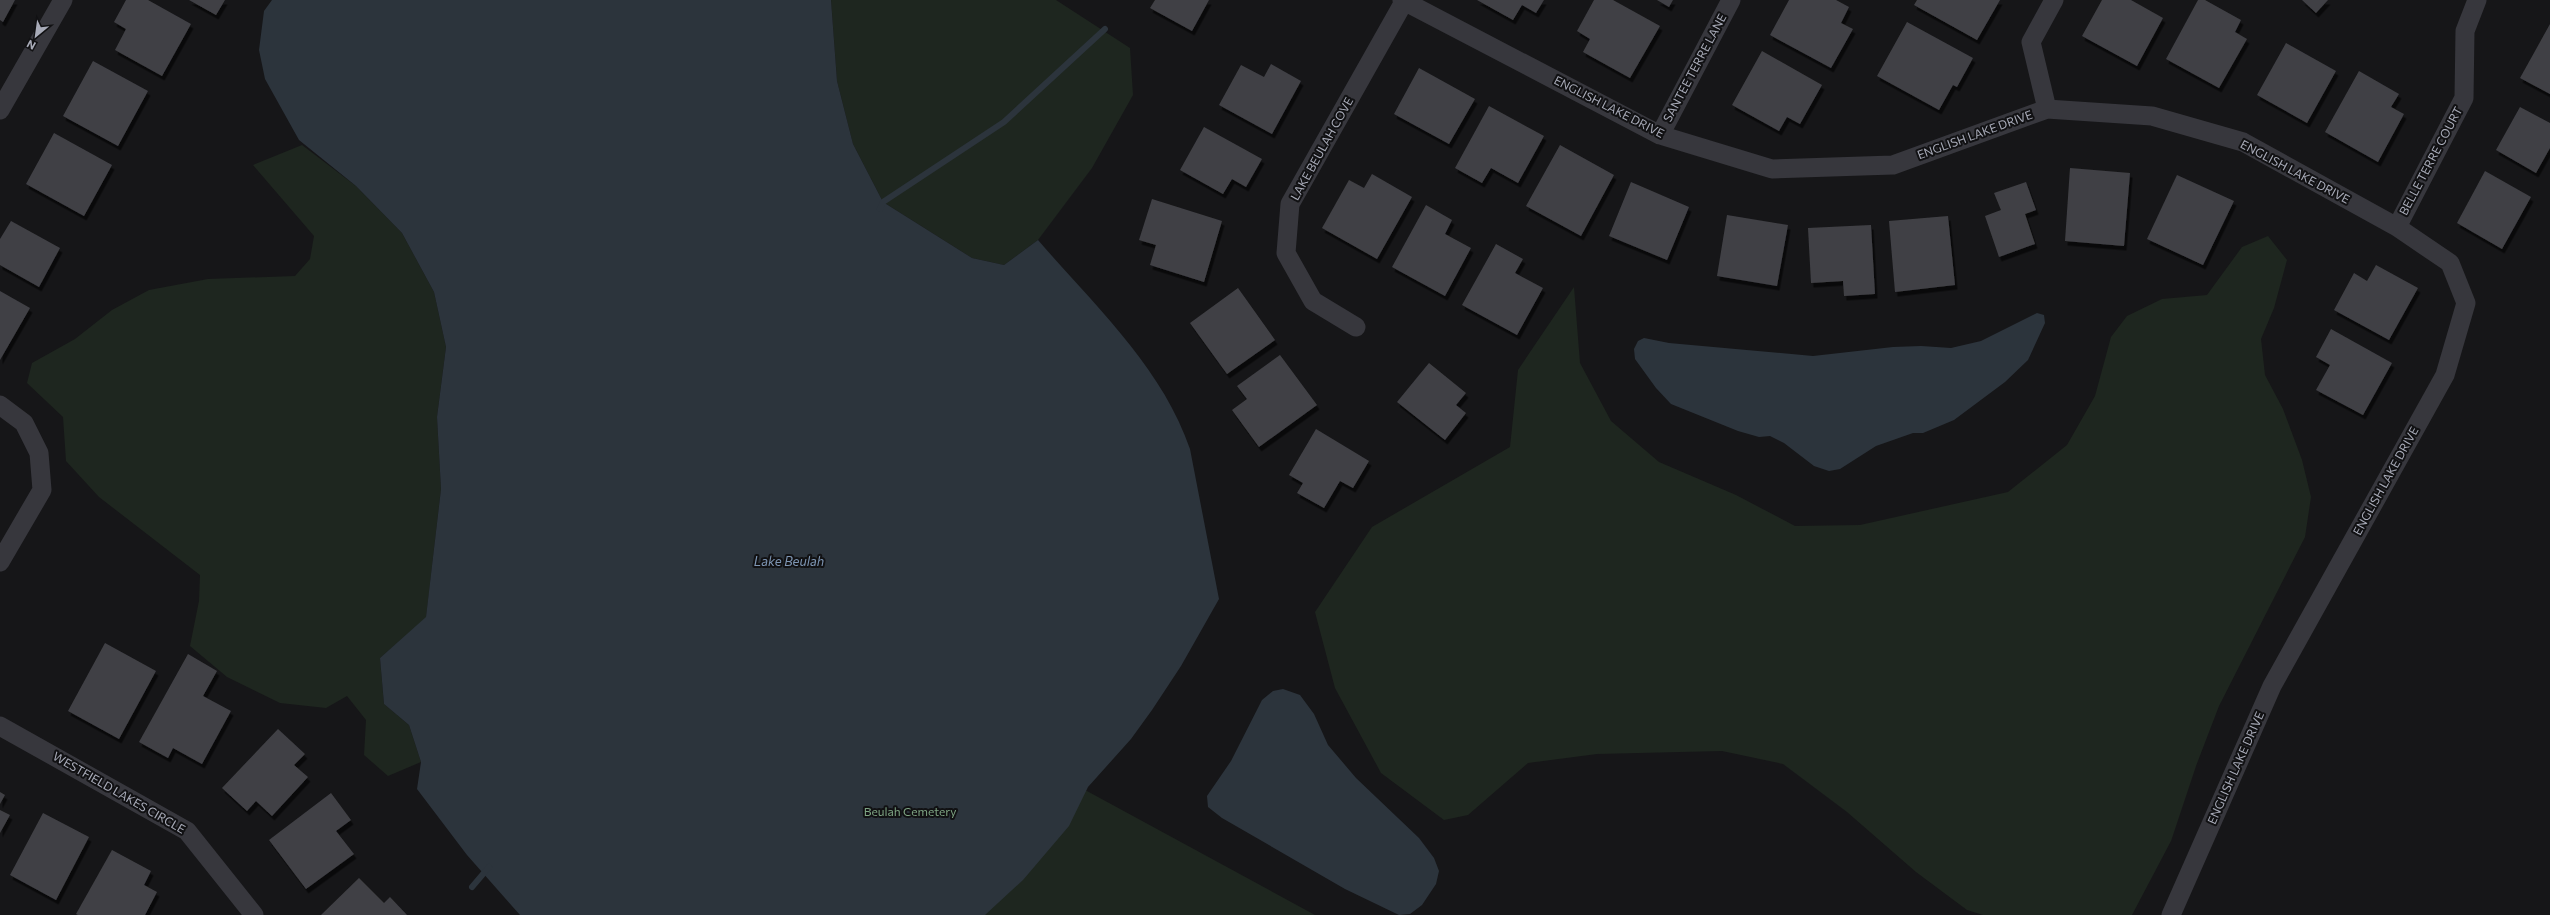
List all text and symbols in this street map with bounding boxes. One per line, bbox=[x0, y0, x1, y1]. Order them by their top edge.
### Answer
street label: SANTEE TERRE LANE bbox=[1660, 11, 1729, 124]
north arrow bbox=[16, 16, 56, 56]
text: N bbox=[24, 37, 38, 53]
street label: ENGLISH LAKE DRIVE bbox=[1552, 72, 1667, 140]
street label: LAKE BEULAH COVE bbox=[1287, 94, 1355, 203]
street label: BELLE TERRE COURT bbox=[2396, 104, 2465, 217]
street label: ENGLISH LAKE DRIVE bbox=[1915, 107, 2034, 161]
street label: ENGLISH LAKE DRIVE bbox=[2238, 136, 2353, 206]
street label: ENGLISH LAKE DRIVE bbox=[2349, 424, 2421, 537]
water label: Lake Beulah bbox=[754, 553, 824, 569]
street label: ENGLISH LAKE DRIVE bbox=[2204, 709, 2266, 826]
street label: WESTFIELD LAKES CIRCLE bbox=[51, 748, 188, 836]
park label: Beulah Cemetery bbox=[864, 804, 956, 818]

